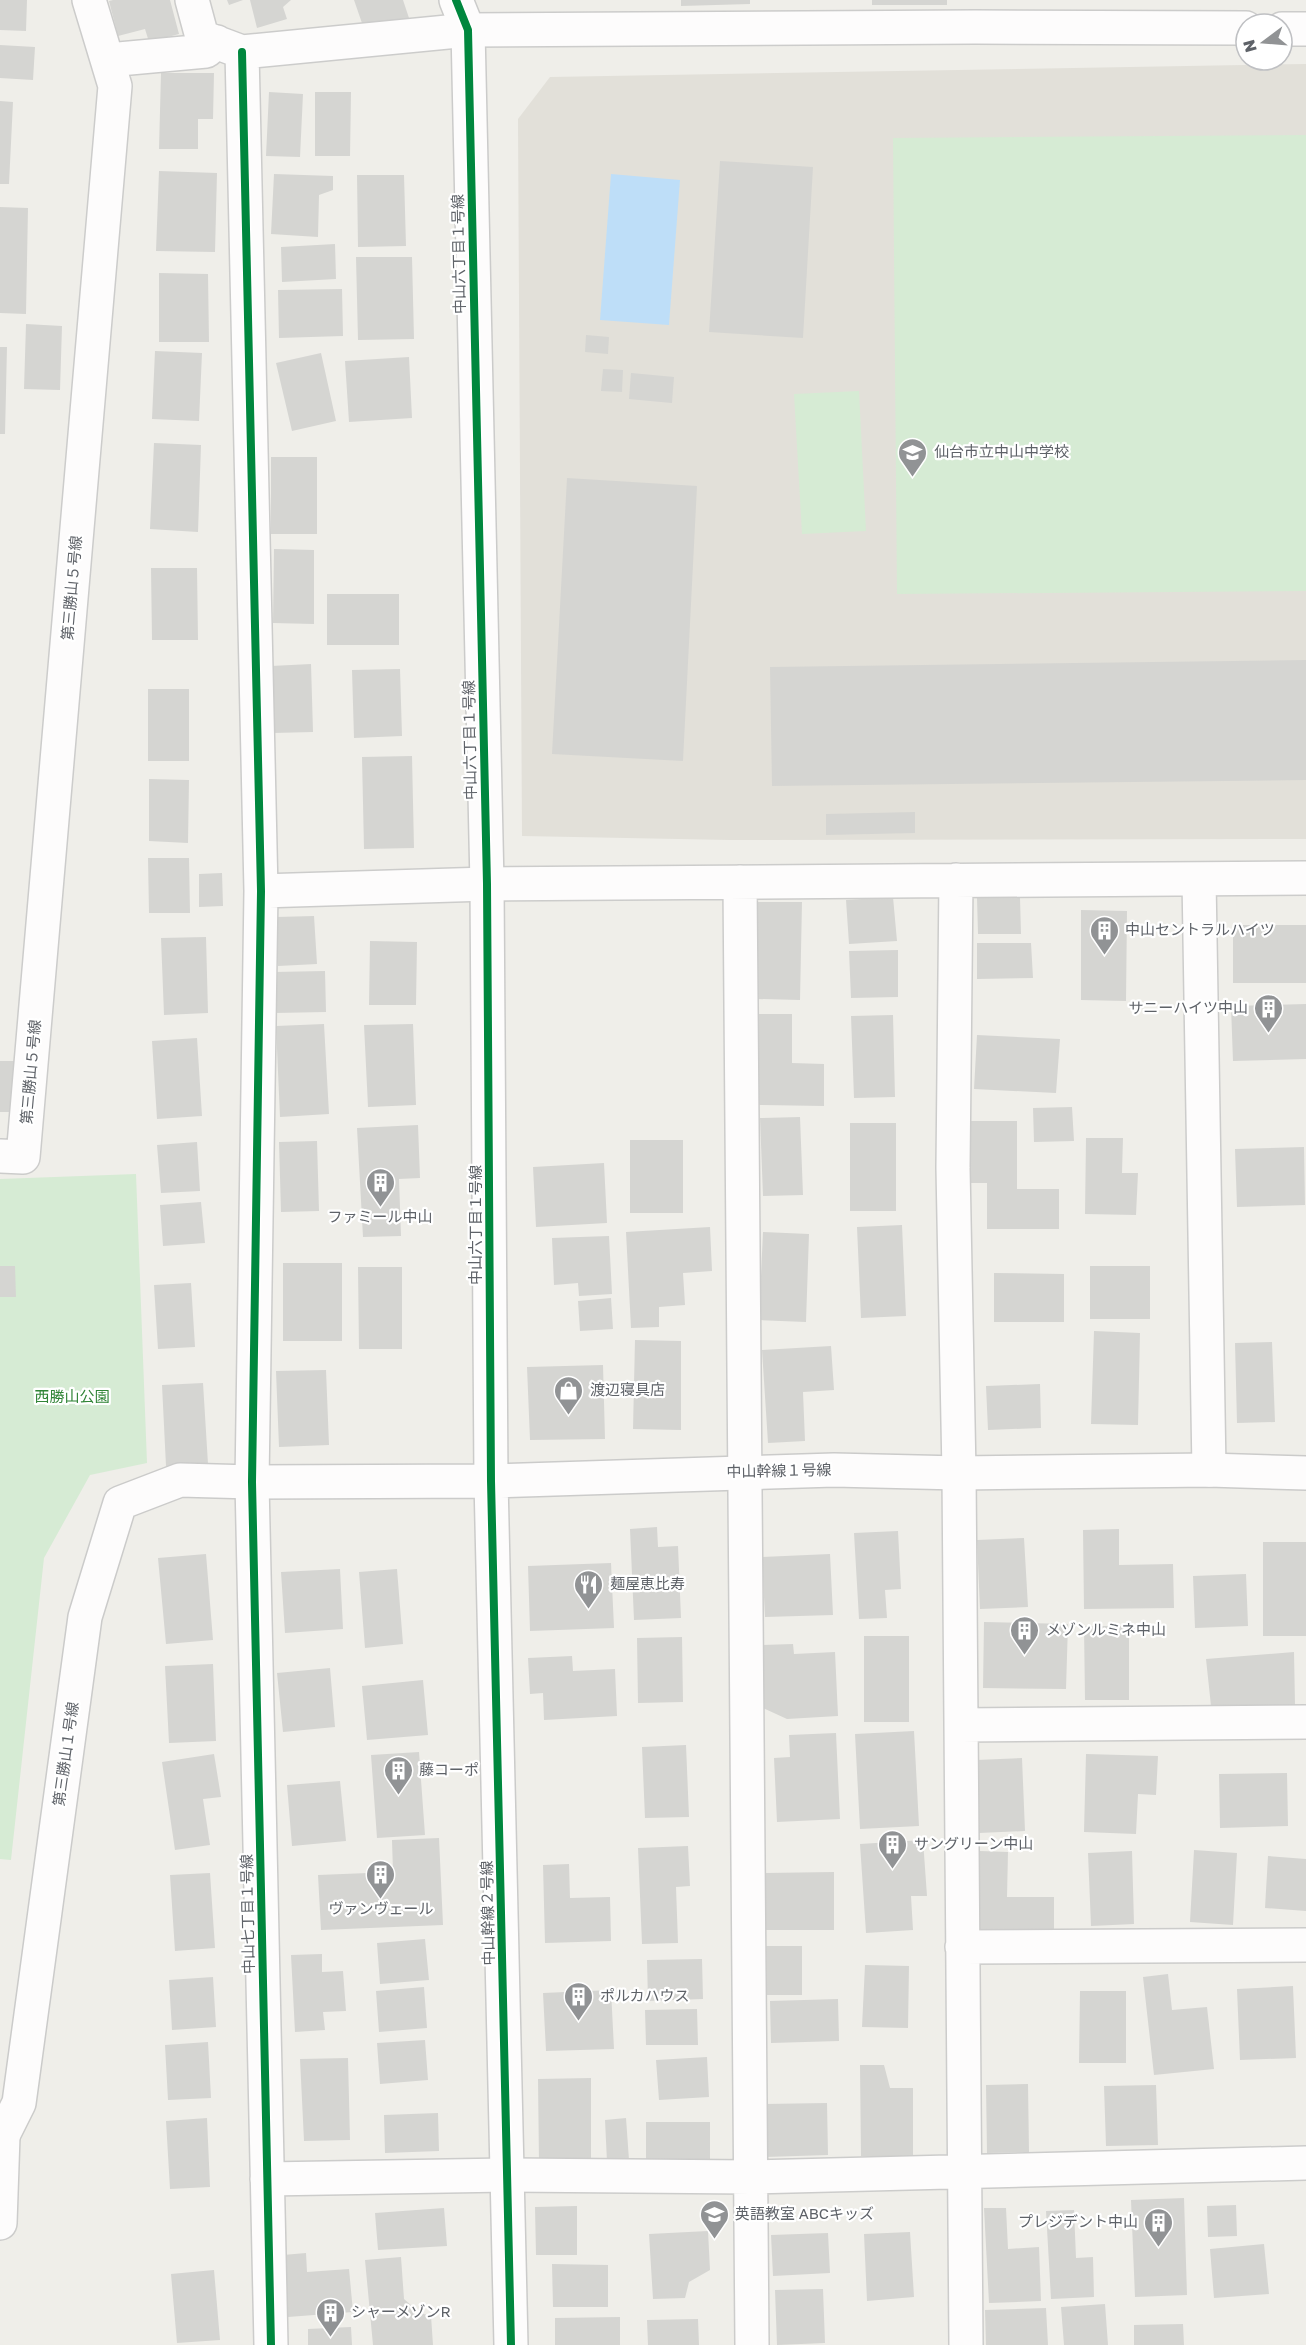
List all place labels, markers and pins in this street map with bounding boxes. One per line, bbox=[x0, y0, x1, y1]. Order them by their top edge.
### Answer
school or university icon: 仙台市立中山中学校 bbox=[897, 436, 929, 478]
place label: 仙台市立中山中学校 bbox=[934, 442, 1069, 460]
building icon: 中山セントラルハイツ bbox=[1088, 914, 1120, 956]
place label: 中山セントラルハイツ bbox=[1125, 920, 1275, 938]
building icon: サニーハイツ中山 bbox=[1253, 992, 1285, 1034]
place label: サニーハイツ中山 bbox=[1129, 998, 1248, 1016]
building icon: ファミール中山 bbox=[364, 1166, 396, 1208]
place label: ファミール中山 bbox=[327, 1207, 433, 1225]
shop icon: 渡辺寝具店 bbox=[553, 1374, 585, 1416]
place label: 渡辺寝具店 bbox=[590, 1380, 665, 1398]
restaurant icon: 麺屋恵比寿 bbox=[573, 1568, 605, 1610]
place label: 麺屋恵比寿 bbox=[610, 1574, 685, 1592]
building icon: メゾンルミネ中山 bbox=[1009, 1614, 1041, 1656]
place label: メゾンルミネ中山 bbox=[1046, 1620, 1166, 1638]
building icon: 藤コーポ bbox=[382, 1754, 414, 1796]
place label: 藤コーポ bbox=[419, 1760, 479, 1778]
building icon: サングリーン中山 bbox=[877, 1828, 909, 1870]
place label: サングリーン中山 bbox=[914, 1834, 1033, 1852]
building icon: ヴァンヴェール bbox=[365, 1858, 397, 1900]
place label: ヴァンヴェール bbox=[328, 1899, 434, 1917]
building icon: ポルカハウス bbox=[563, 1980, 595, 2022]
place label: ポルカハウス bbox=[600, 1986, 690, 2004]
school or university icon: 英語教室 ABCキッズ bbox=[698, 2198, 730, 2240]
place label: 英語教室 ABCキッズ bbox=[735, 2204, 874, 2222]
building icon: プレジデント中山 bbox=[1143, 2206, 1175, 2248]
place label: プレジデント中山 bbox=[1018, 2212, 1138, 2230]
building icon: シャーメゾンR bbox=[314, 2296, 346, 2338]
place label: シャーメゾンR bbox=[351, 2302, 451, 2320]

